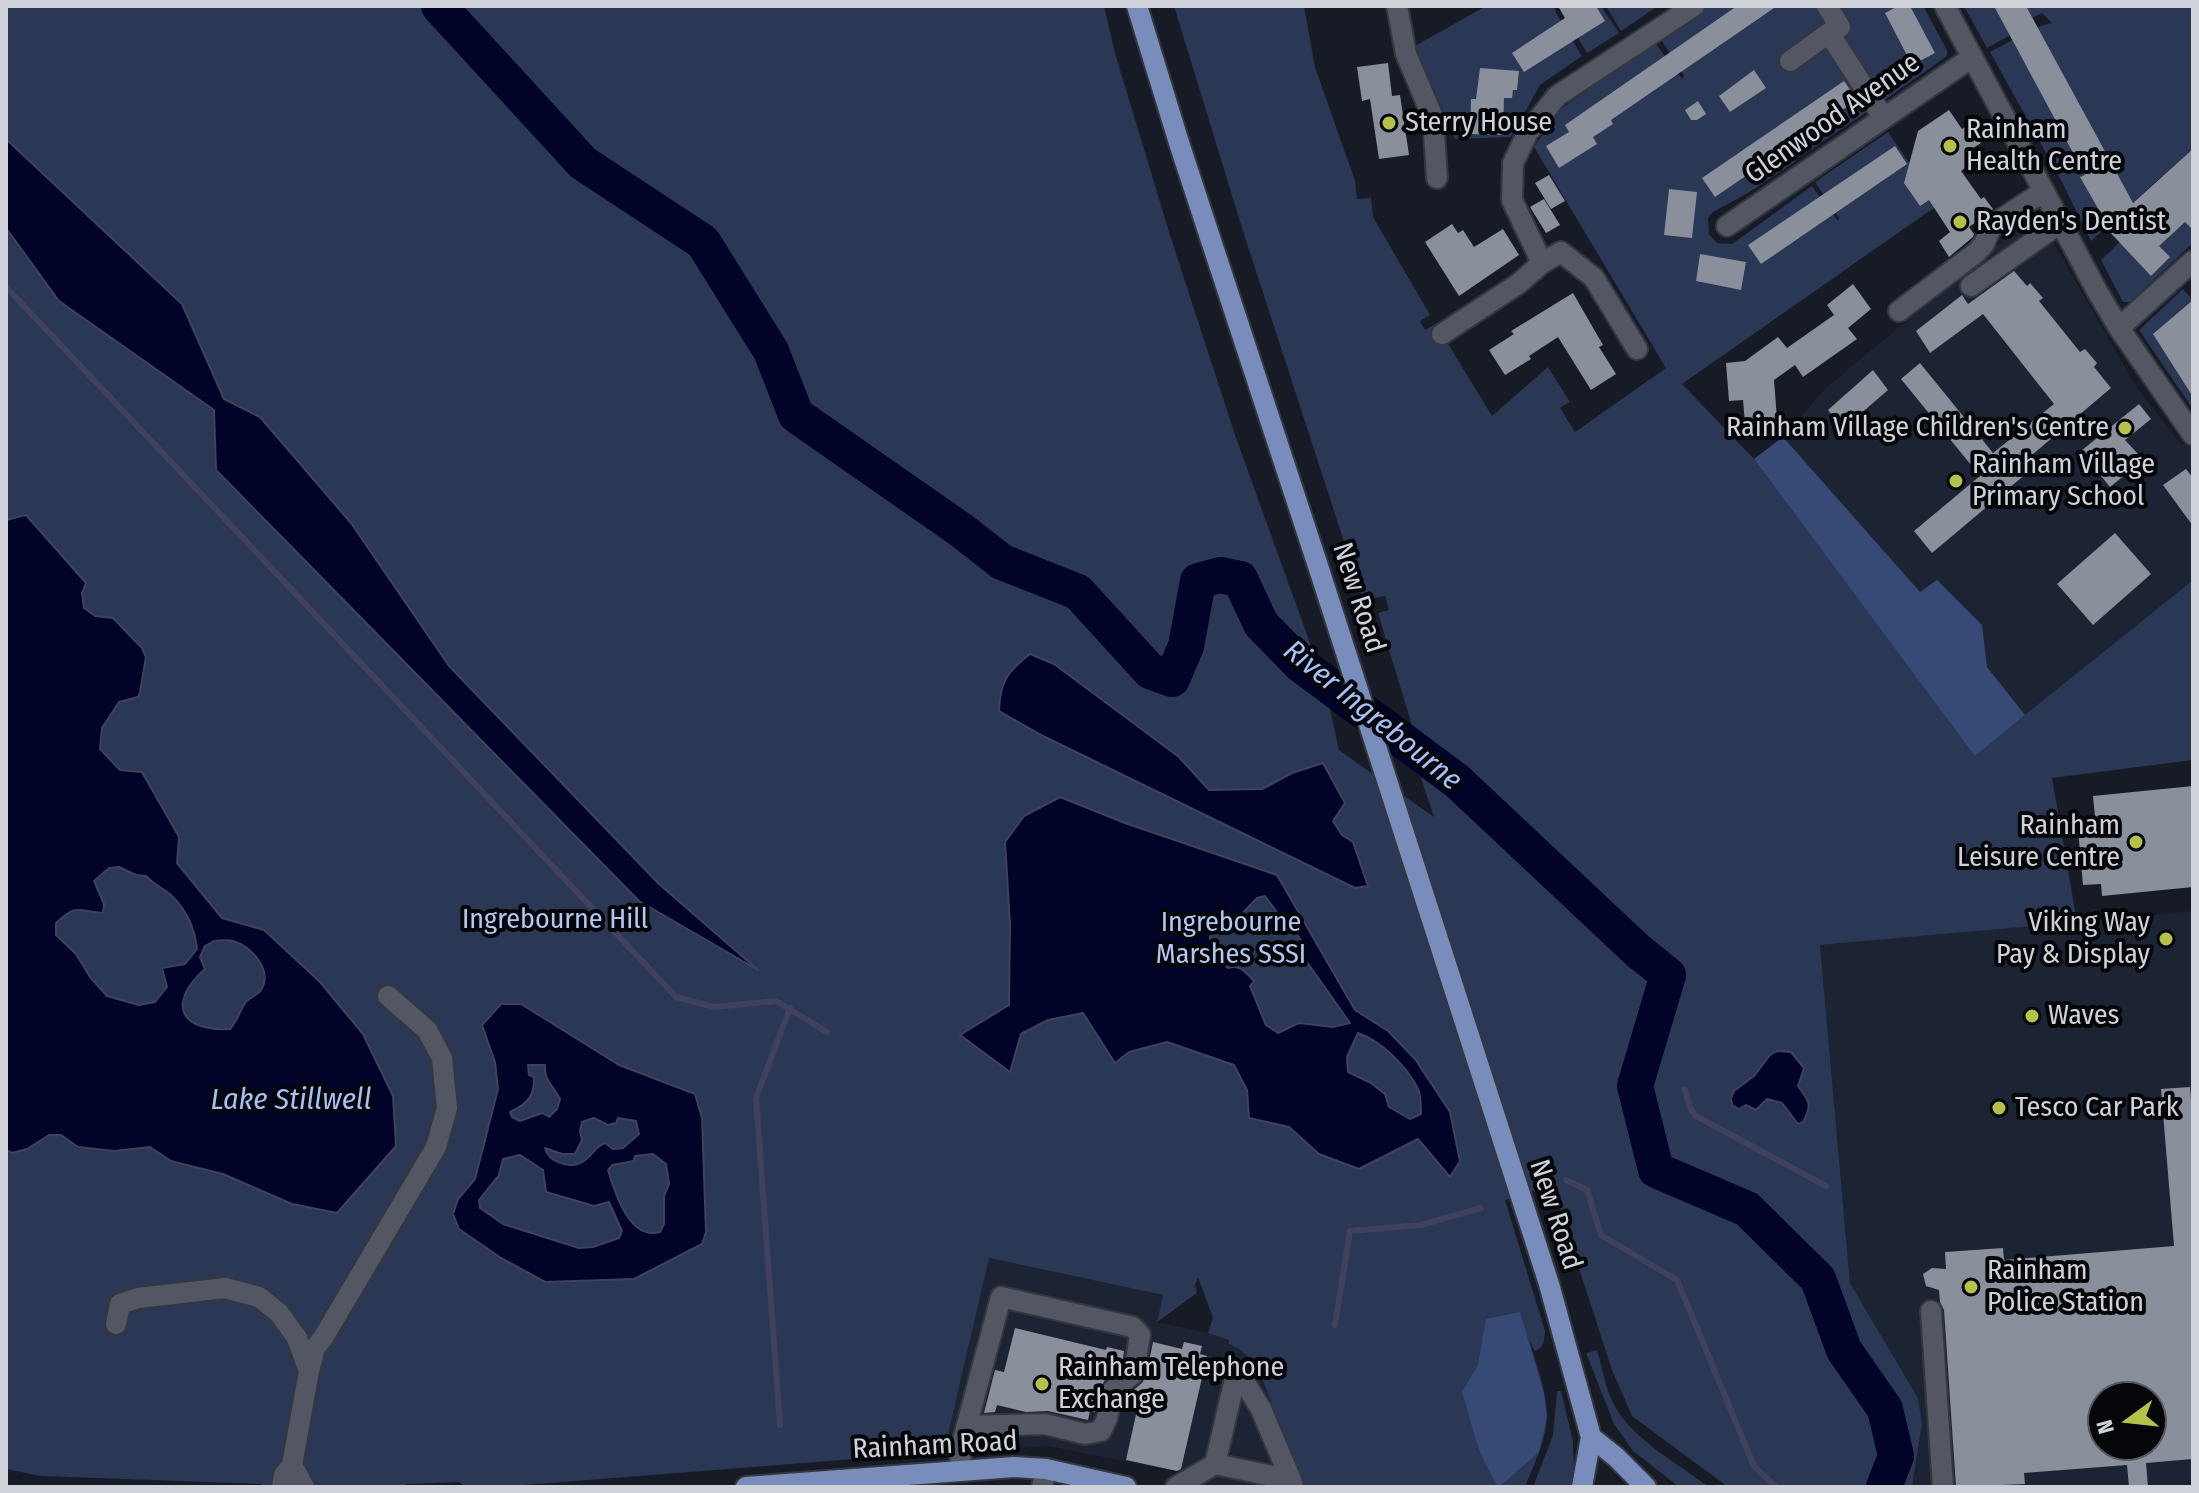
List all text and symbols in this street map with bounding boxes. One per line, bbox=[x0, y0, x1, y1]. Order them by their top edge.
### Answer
street label: Glenwood Avenue bbox=[1739, 46, 1927, 192]
place label: Sterry House bbox=[1405, 106, 1552, 140]
place label: Rainham Health Centre bbox=[1966, 113, 2122, 179]
marker: Sterry House bbox=[1380, 114, 1398, 132]
marker: Rainham Health Centre bbox=[1941, 137, 1959, 155]
place label: Rayden's Dentist bbox=[1976, 205, 2166, 239]
marker: Rayden's Dentist bbox=[1951, 213, 1969, 231]
place label: Rainham Village Children's Centre bbox=[1726, 411, 2109, 445]
marker: Rainham Village Children's Centre bbox=[2116, 419, 2134, 437]
place label: Rainham Village Primary School bbox=[1972, 448, 2155, 514]
marker: Rainham Village Primary School bbox=[1947, 472, 1965, 490]
street label: New Road bbox=[1324, 539, 1392, 657]
water label: River Ingrebourne bbox=[1276, 633, 1468, 799]
place label: Rainham Leisure Centre bbox=[1957, 809, 2120, 875]
marker: Rainham Leisure Centre bbox=[2127, 833, 2145, 851]
park label: Ingrebourne Hill bbox=[462, 903, 648, 937]
park label: Ingrebourne Marshes SSSI bbox=[1156, 906, 1306, 972]
place label: Viking Way Pay & Display bbox=[1996, 906, 2150, 972]
marker: Viking Way Pay & Display bbox=[2157, 930, 2175, 948]
place label: Waves bbox=[2048, 999, 2120, 1033]
marker: Waves bbox=[2023, 1007, 2041, 1025]
water label: Lake Stillwell bbox=[210, 1083, 372, 1119]
place label: Tesco Car Park bbox=[2015, 1091, 2179, 1125]
marker: Tesco Car Park bbox=[1990, 1099, 2008, 1117]
street label: New Road bbox=[1521, 1156, 1589, 1274]
place label: Rainham Police Station bbox=[1987, 1254, 2144, 1320]
marker: Rainham Police Station bbox=[1962, 1278, 1980, 1296]
place label: Rainham Telephone Exchange bbox=[1058, 1351, 1284, 1417]
marker: Rainham Telephone Exchange bbox=[1033, 1375, 1051, 1393]
north arrow bbox=[2087, 1381, 2167, 1461]
text: N bbox=[2091, 1417, 2120, 1437]
street label: Rainham Road bbox=[852, 1425, 1018, 1467]

